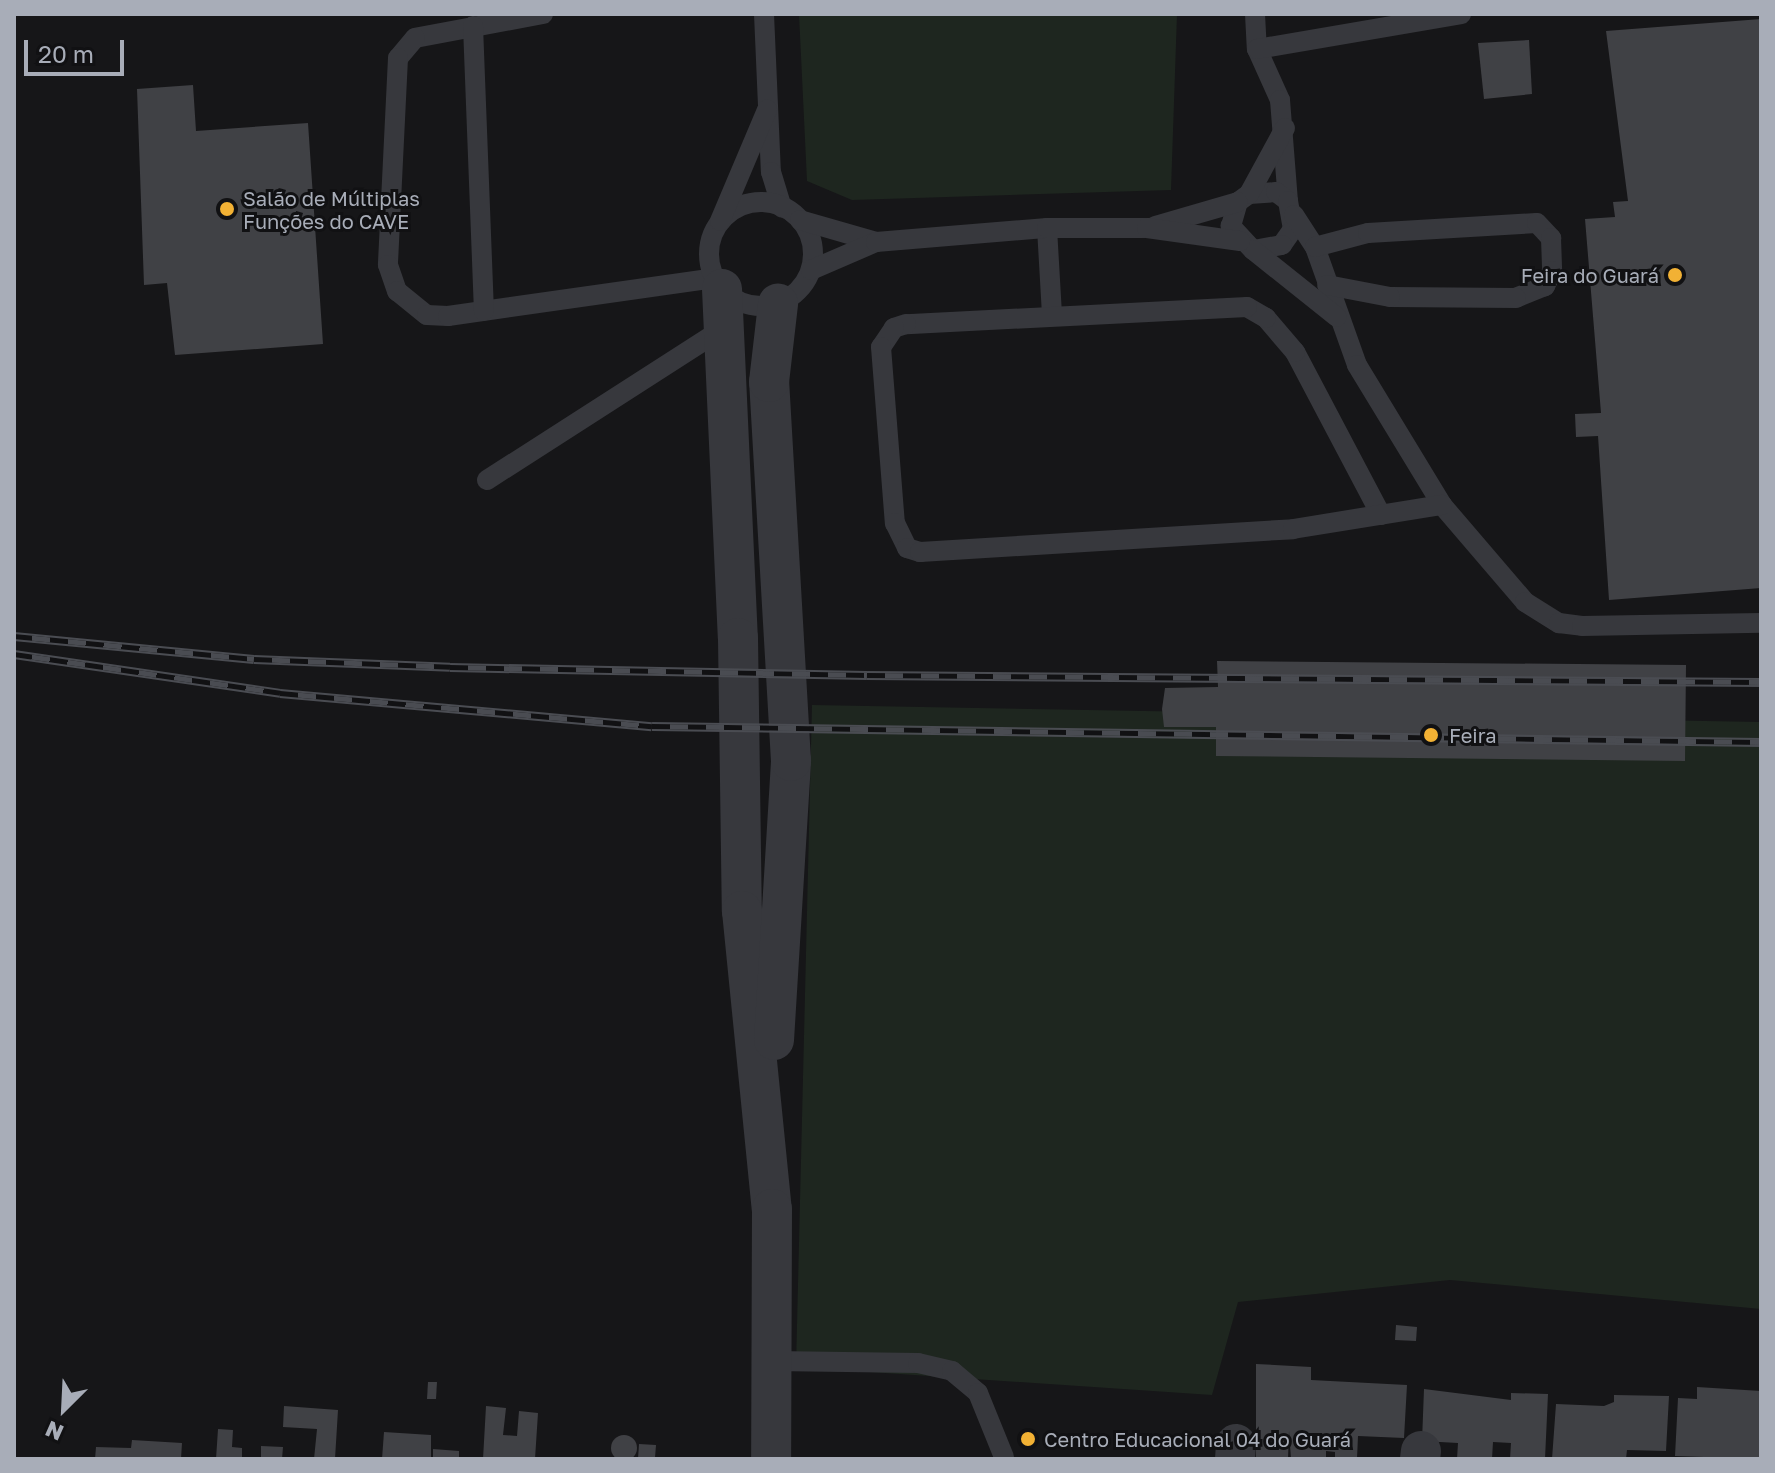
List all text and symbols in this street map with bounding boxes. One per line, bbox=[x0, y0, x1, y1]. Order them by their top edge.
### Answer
scale bar bbox=[28, 24, 128, 74]
text: 20 m bbox=[38, 39, 94, 68]
place label: Salão de Múltiplas Funções do CAVE bbox=[243, 186, 420, 233]
marker: Salão de Múltiplas Funções do CAVE bbox=[218, 200, 236, 218]
place label: Feira do Guará bbox=[1521, 263, 1659, 287]
marker: Feira do Guará bbox=[1666, 266, 1684, 284]
place label: Feira bbox=[1449, 723, 1497, 747]
marker: Feira bbox=[1420, 724, 1442, 746]
north arrow bbox=[24, 1369, 104, 1449]
text: N bbox=[41, 1416, 67, 1447]
place label: Centro Educacional 04 do Guará bbox=[1044, 1427, 1351, 1451]
marker: Centro Educacional 04 do Guará bbox=[1019, 1430, 1037, 1448]

